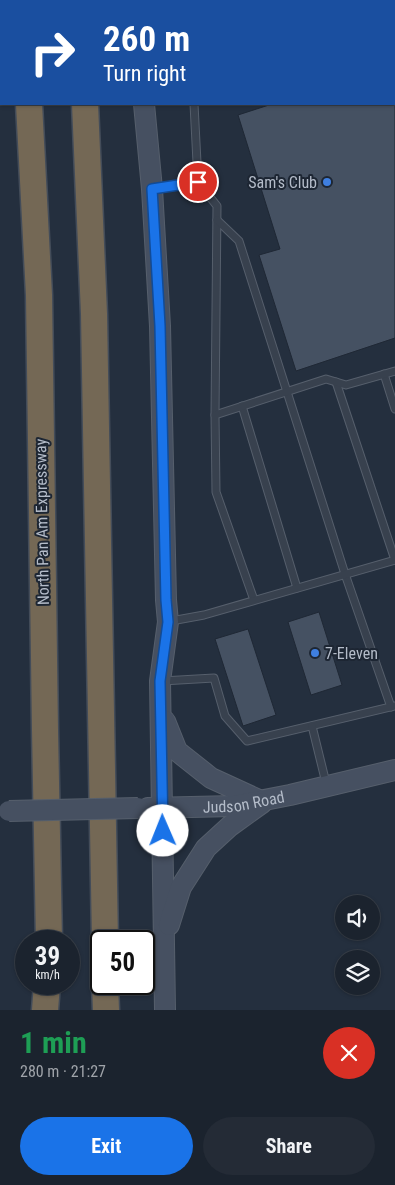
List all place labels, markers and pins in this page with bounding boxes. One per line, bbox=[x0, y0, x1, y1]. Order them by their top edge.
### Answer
pin bbox=[177, 161, 219, 203]
place label: Sam's Club bbox=[248, 173, 317, 192]
marker: Sam's Club bbox=[321, 176, 333, 188]
place label: 7-Eleven bbox=[325, 644, 378, 663]
marker: 7-Eleven bbox=[309, 647, 321, 659]

